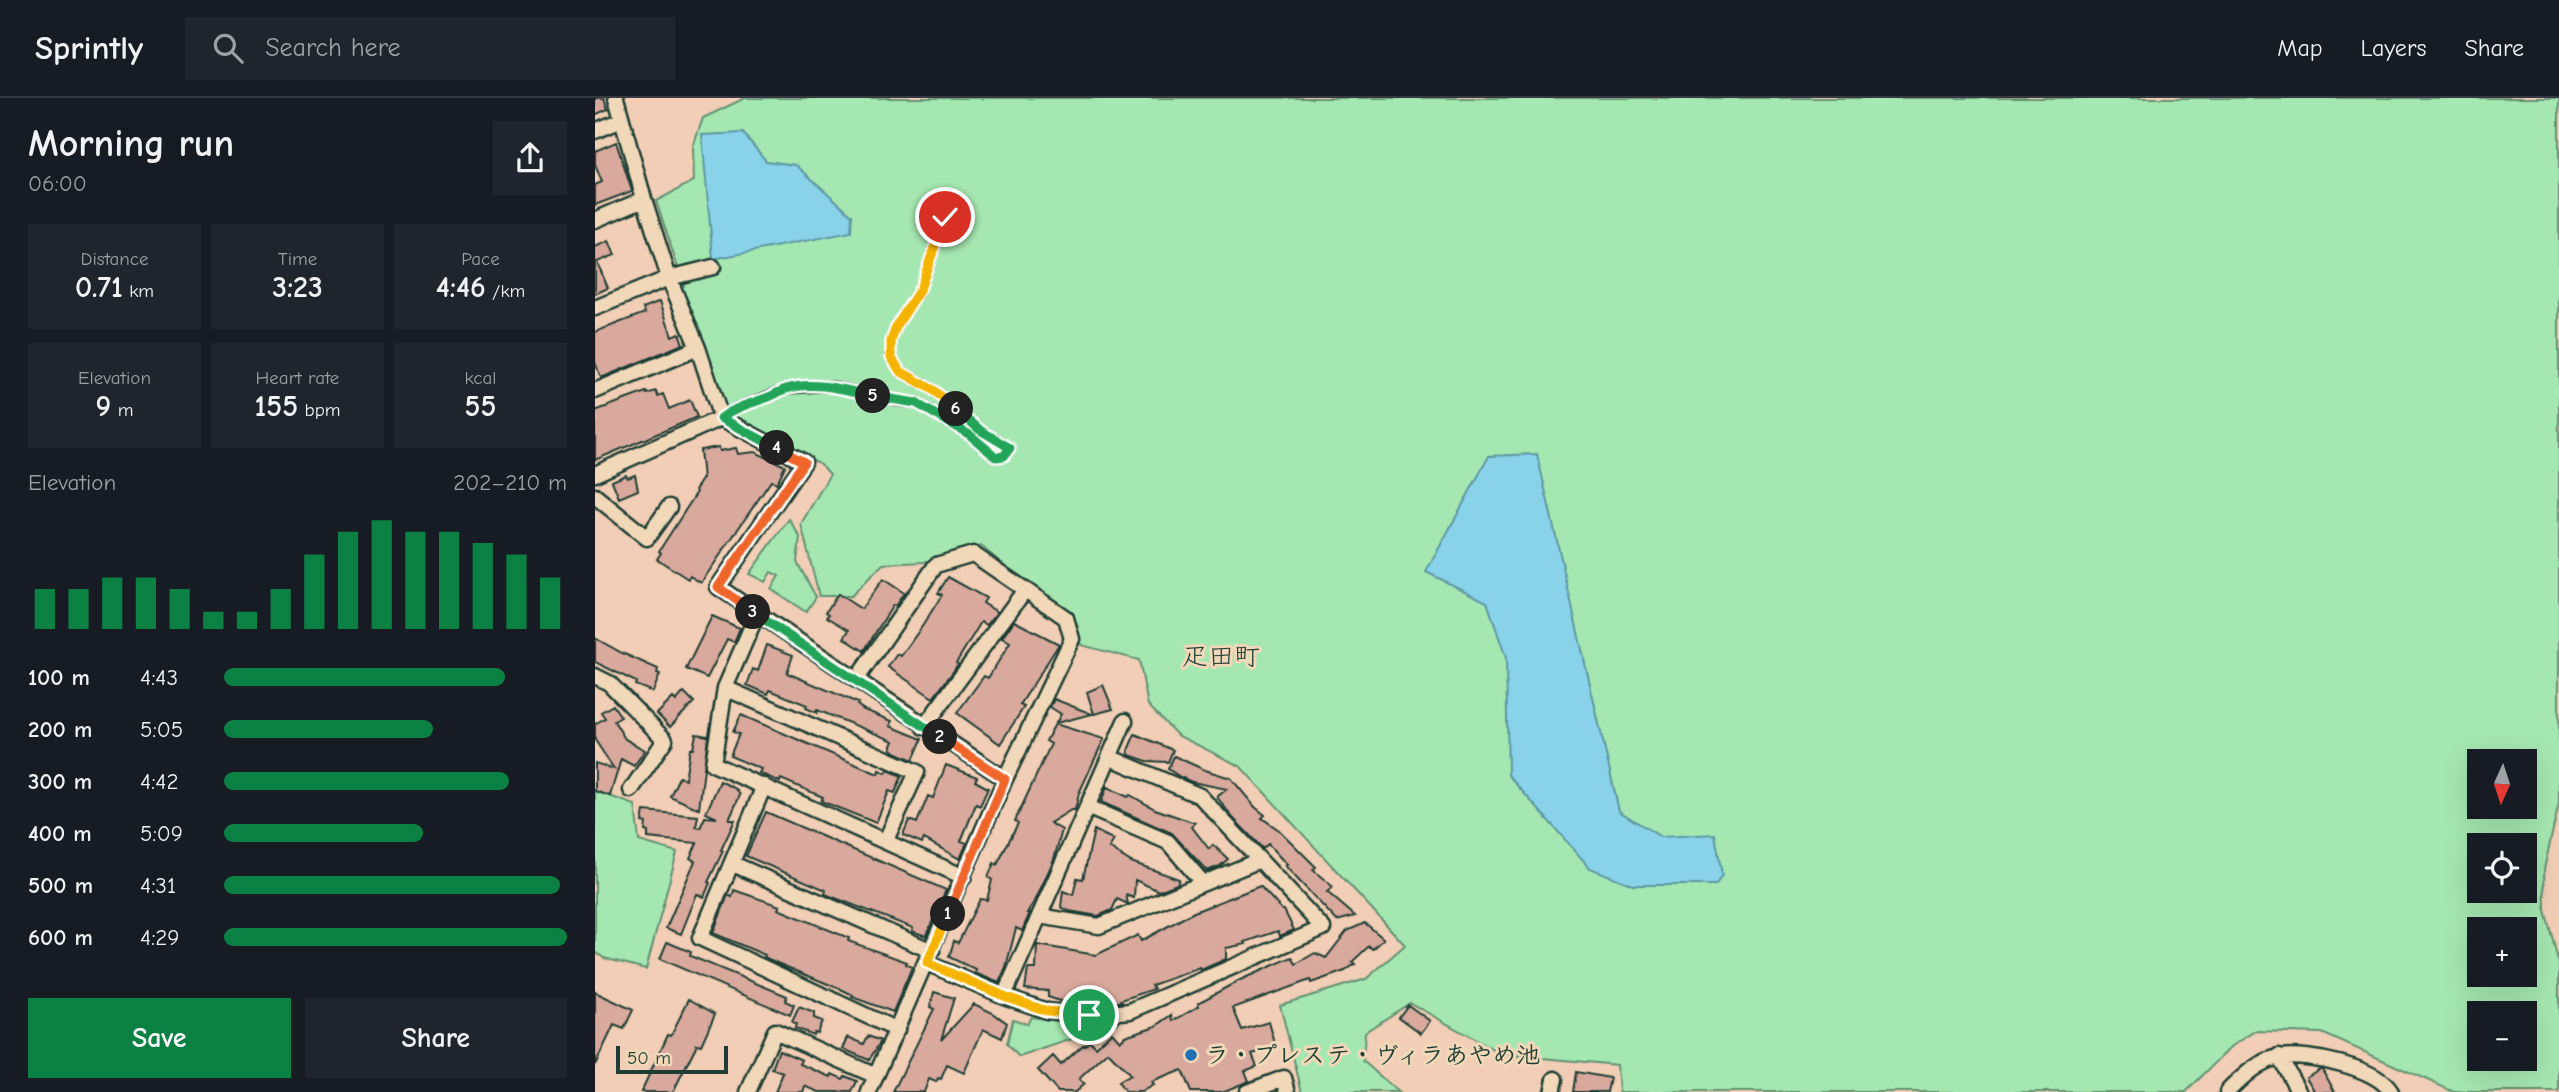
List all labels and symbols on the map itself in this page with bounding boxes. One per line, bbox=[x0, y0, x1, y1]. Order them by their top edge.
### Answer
pin bbox=[915, 187, 975, 247]
pin: 5 bbox=[855, 378, 891, 414]
pin: 6 bbox=[939, 392, 973, 426]
pin: 4 bbox=[759, 430, 795, 466]
pin: 3 bbox=[735, 594, 771, 630]
district label: 疋田町 bbox=[1182, 642, 1260, 672]
pin: 2 bbox=[923, 720, 957, 754]
north arrow bbox=[2467, 749, 2537, 819]
pin: 1 bbox=[931, 896, 965, 932]
pin bbox=[1059, 985, 1119, 1045]
place label: ラ・プレステ・ヴィラあやめ池 bbox=[1205, 1041, 1540, 1069]
scale bar bbox=[616, 1043, 728, 1075]
marker: ラ・プレステ・ヴィラあやめ池 bbox=[1183, 1047, 1199, 1063]

